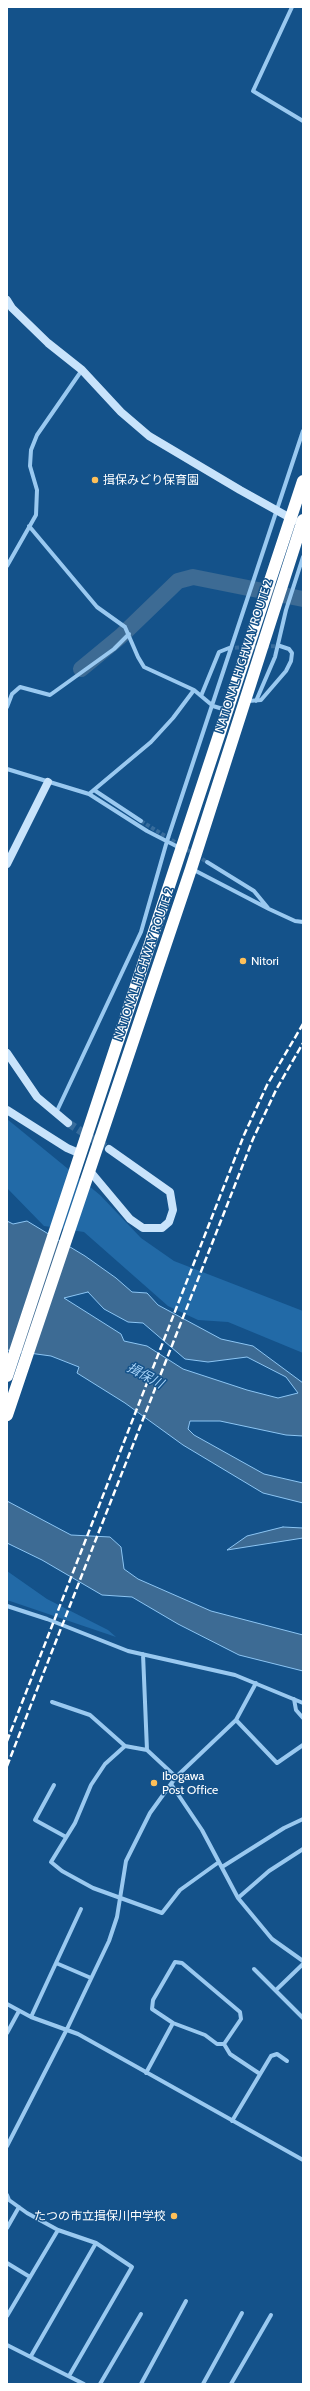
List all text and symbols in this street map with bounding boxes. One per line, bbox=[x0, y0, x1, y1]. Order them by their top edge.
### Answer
place label: 揖保みどり保育園 bbox=[103, 473, 199, 487]
marker: 揖保みどり保育園 bbox=[90, 475, 100, 485]
street label: NATIONAL HIGHWAY ROUTE 2 bbox=[212, 577, 276, 735]
street label: NATIONAL HIGHWAY ROUTE 2 bbox=[111, 886, 177, 1042]
place label: Nitori bbox=[251, 954, 279, 968]
marker: Nitori bbox=[238, 956, 248, 966]
water label: 揖保川 bbox=[124, 1360, 166, 1392]
place label: Ibogawa Post Office bbox=[162, 1769, 218, 1797]
marker: Ibogawa Post Office bbox=[149, 1778, 159, 1788]
place label: たつの市立揖保川中学校 bbox=[34, 2209, 166, 2223]
marker: たつの市立揖保川中学校 bbox=[169, 2211, 179, 2221]

